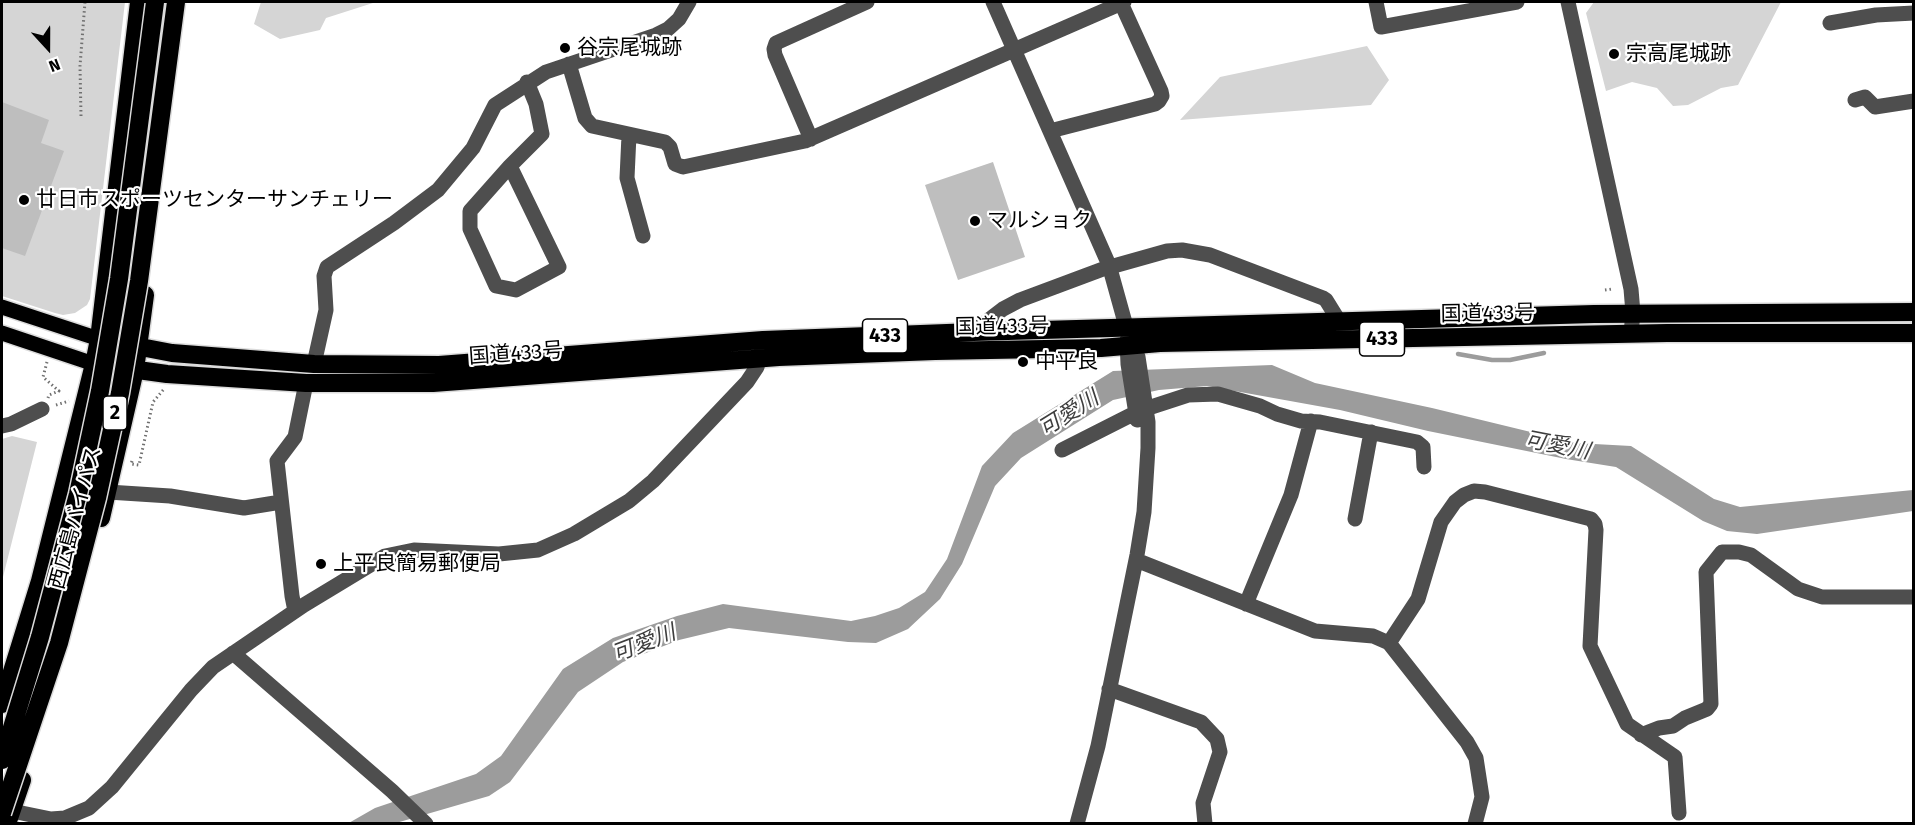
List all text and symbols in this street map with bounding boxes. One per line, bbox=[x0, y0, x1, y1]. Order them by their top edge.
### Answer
north arrow bbox=[18, 18, 78, 78]
place label: 谷宗尾城跡 bbox=[577, 35, 682, 61]
marker: 谷宗尾城跡 bbox=[558, 41, 572, 55]
place label: 宗高尾城跡 bbox=[1626, 41, 1731, 67]
marker: 宗高尾城跡 bbox=[1607, 47, 1621, 61]
text: N bbox=[46, 54, 63, 76]
place label: 廿日市スポーツセンターサンチェリー bbox=[36, 187, 393, 213]
marker: 廿日市スポーツセンターサンチェリー bbox=[17, 193, 31, 207]
place label: マルショク bbox=[987, 208, 1092, 234]
marker: マルショク bbox=[968, 214, 982, 228]
street label: 国道433号 bbox=[1440, 301, 1536, 327]
street label: 国道433号 bbox=[954, 314, 1050, 340]
road number: 433 bbox=[862, 319, 908, 353]
road number: 433 bbox=[1360, 322, 1404, 356]
street label: 国道433号 bbox=[468, 338, 564, 370]
place label: 中平良 bbox=[1035, 349, 1098, 375]
marker: 中平良 bbox=[1016, 355, 1030, 369]
water label: 可愛川 bbox=[1034, 385, 1104, 443]
road number: 2 bbox=[103, 396, 127, 430]
water label: 可愛川 bbox=[1522, 427, 1592, 465]
street label: 西広島バイパス bbox=[45, 444, 107, 592]
place label: 上平良簡易郵便局 bbox=[333, 551, 501, 577]
marker: 上平良簡易郵便局 bbox=[314, 557, 328, 571]
water label: 可愛川 bbox=[608, 620, 680, 668]

